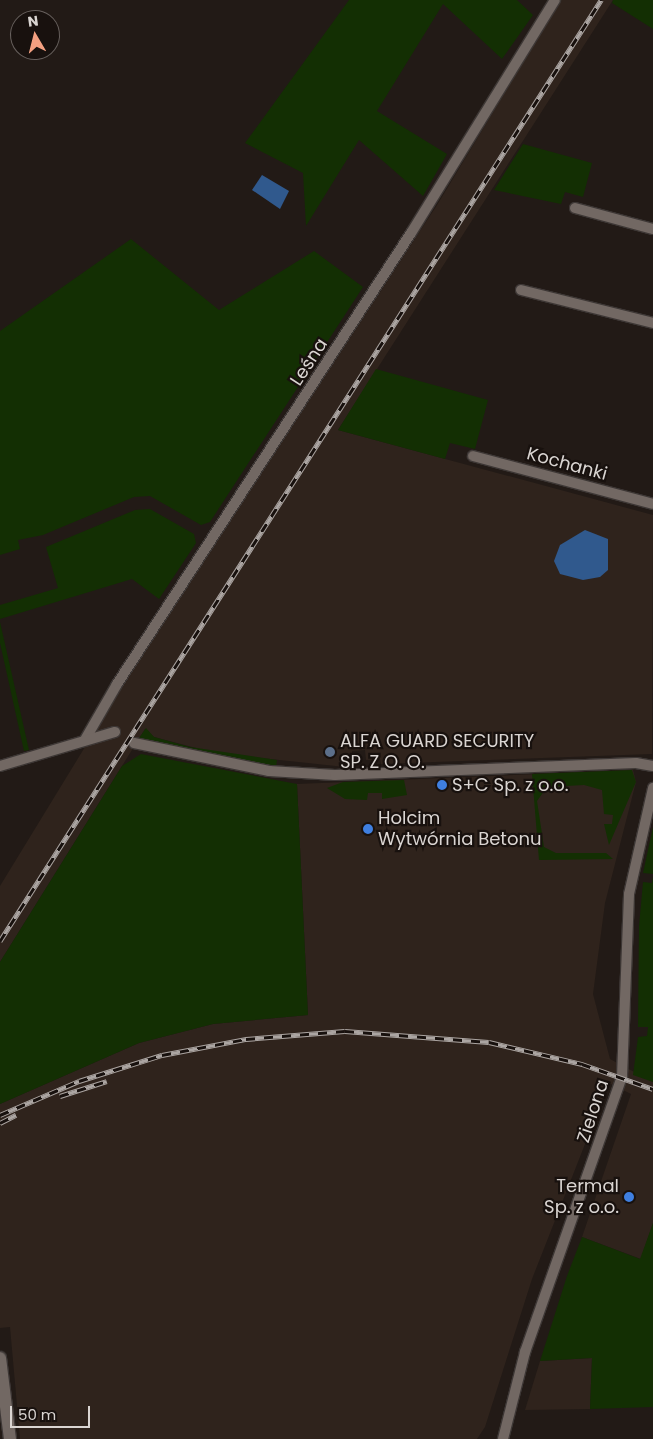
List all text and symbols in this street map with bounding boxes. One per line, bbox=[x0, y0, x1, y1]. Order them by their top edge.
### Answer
north arrow bbox=[10, 10, 60, 60]
text: N bbox=[26, 11, 40, 32]
street label: Leśna bbox=[286, 334, 332, 390]
street label: Kochanki bbox=[525, 443, 609, 485]
place label: ALFA GUARD SECURITY SP. Z O. O. bbox=[340, 731, 534, 774]
marker: ALFA GUARD SECURITY SP. Z O. O. bbox=[324, 746, 336, 758]
place label: S+C Sp. z o.o. bbox=[452, 774, 568, 796]
marker: S+C Sp. z o.o. bbox=[436, 779, 448, 791]
place label: Holcim Wytwórnia Betonu bbox=[378, 808, 541, 851]
marker: Holcim Wytwórnia Betonu bbox=[362, 823, 374, 835]
street label: Zielona bbox=[573, 1077, 613, 1145]
place label: Termal Sp. z o.o. bbox=[544, 1176, 619, 1218]
marker: Termal Sp. z o.o. bbox=[623, 1191, 635, 1203]
scale bar bbox=[12, 1396, 92, 1428]
text: 50 m bbox=[18, 1404, 56, 1425]

